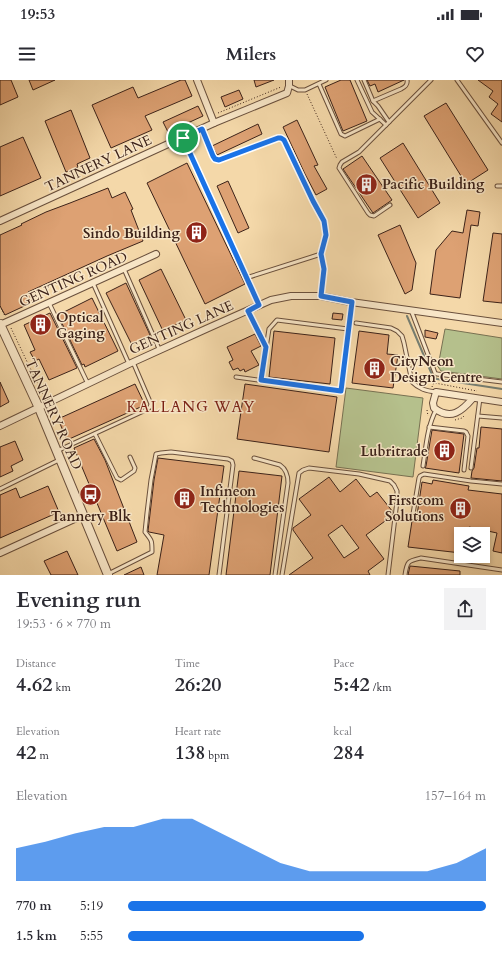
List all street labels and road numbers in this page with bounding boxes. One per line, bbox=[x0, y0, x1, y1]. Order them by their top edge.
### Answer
street label: TANNERY LANE bbox=[42, 130, 155, 197]
street label: GENTING ROAD bbox=[16, 247, 130, 312]
street label: GENTING LANE bbox=[126, 296, 237, 359]
street label: TANNERY ROAD bbox=[21, 356, 87, 473]

